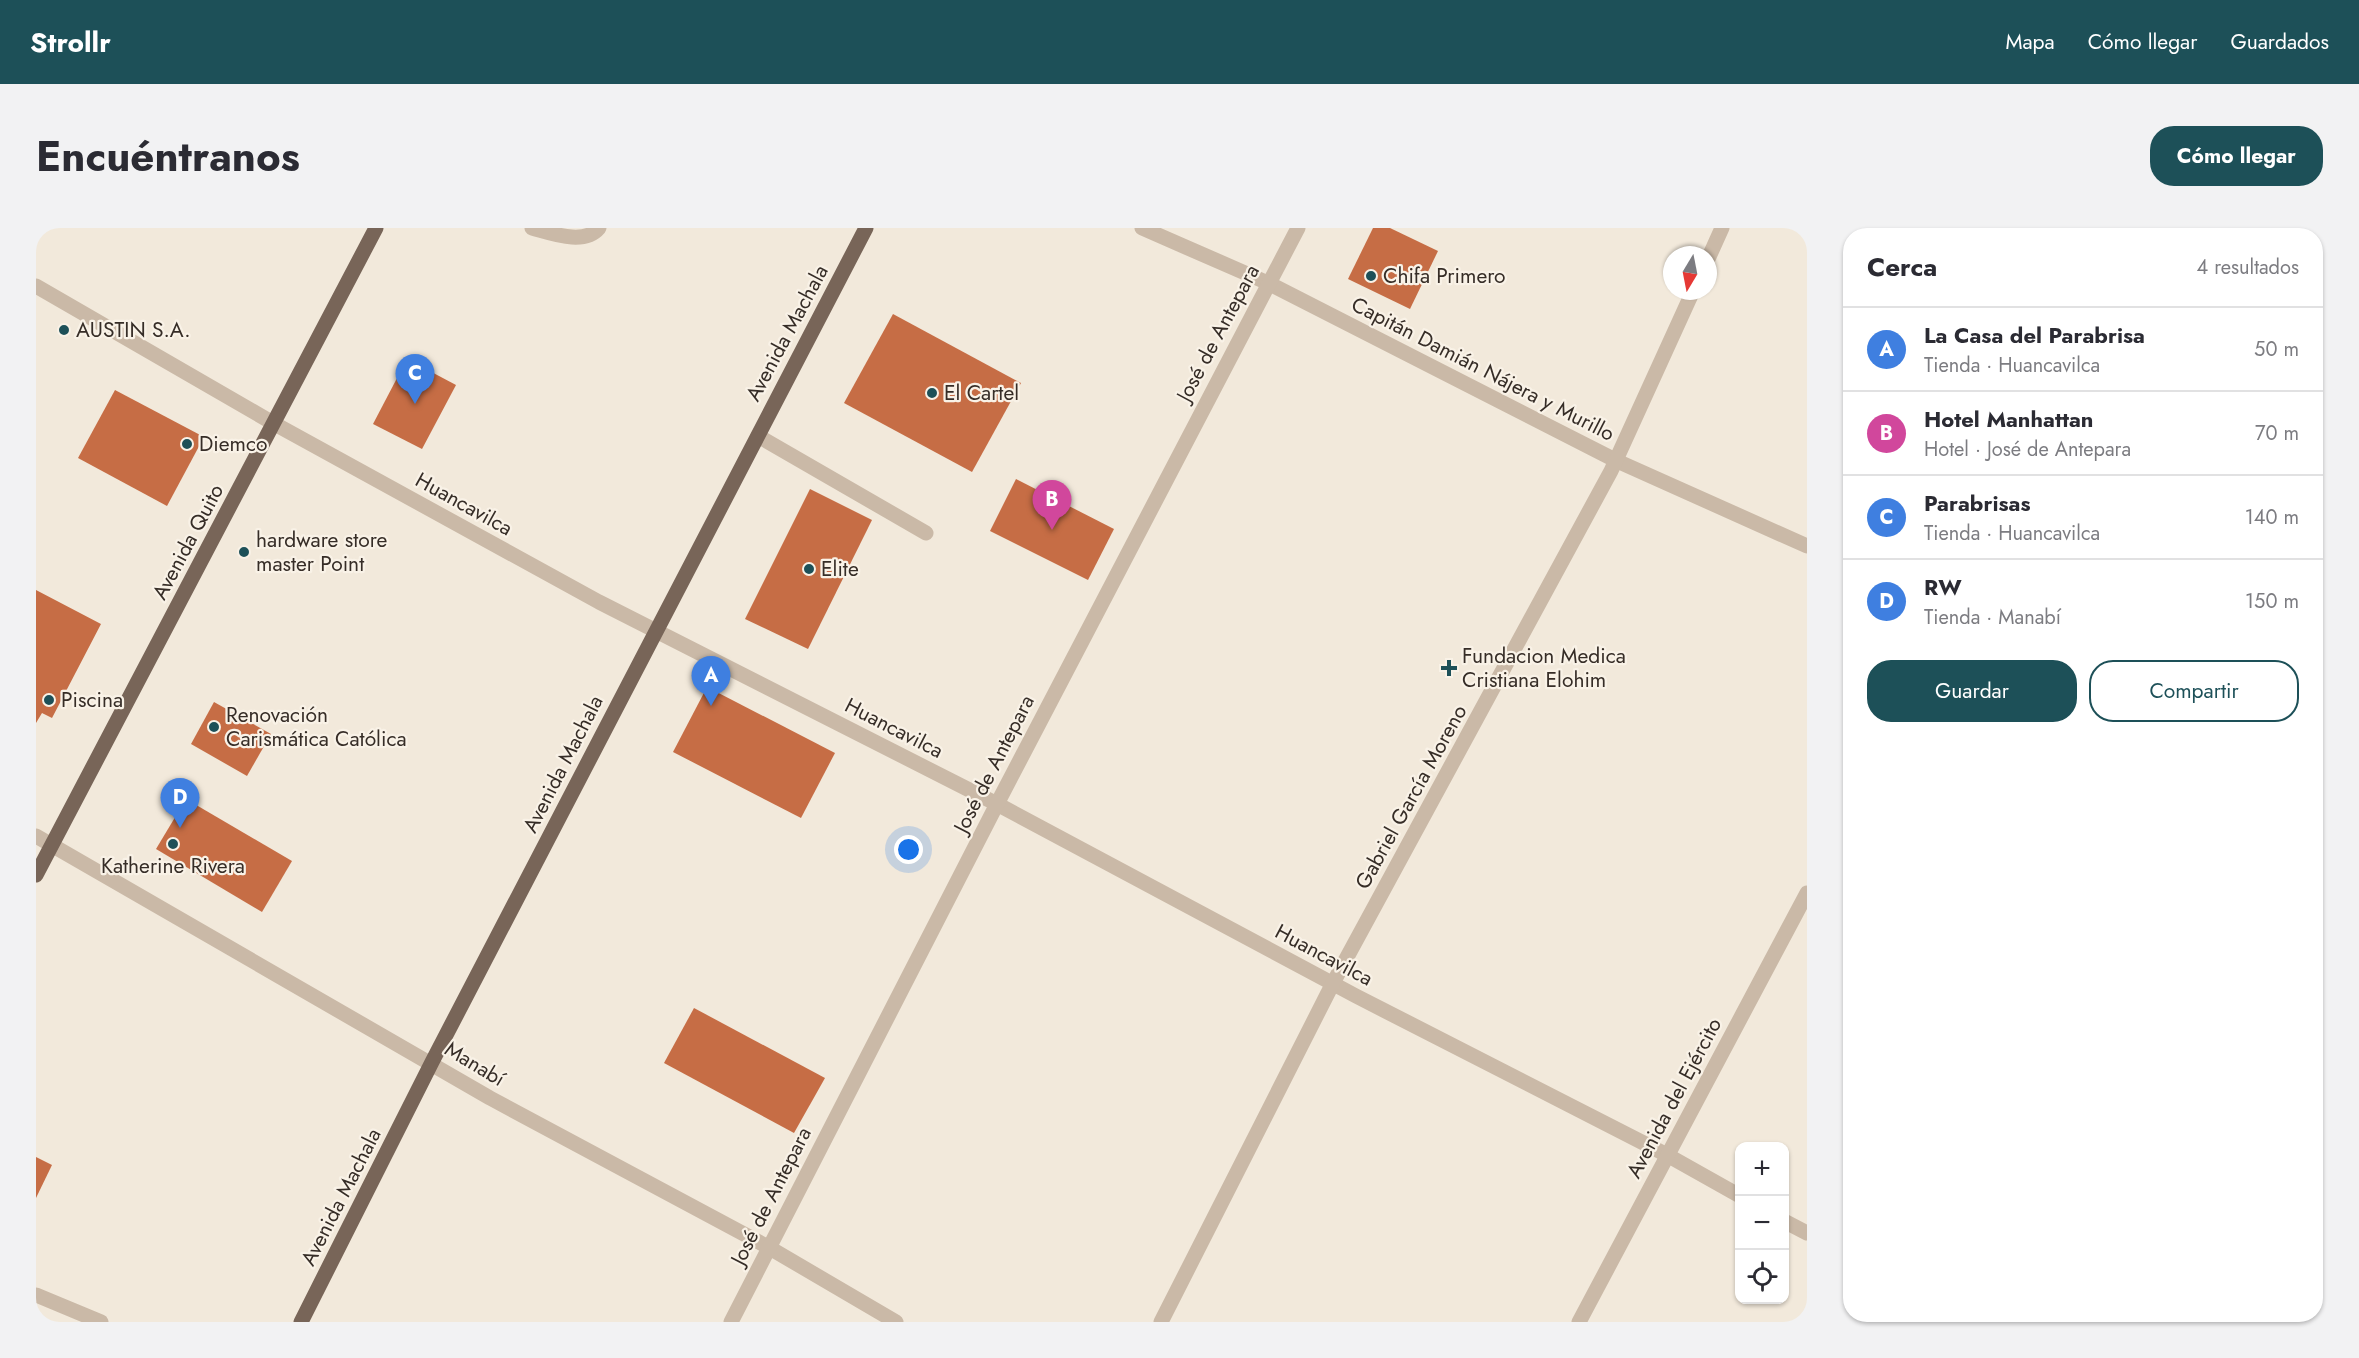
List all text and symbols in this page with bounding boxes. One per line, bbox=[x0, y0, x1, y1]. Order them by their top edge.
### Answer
text: Strollr bbox=[30, 22, 111, 63]
text: Mapa bbox=[2005, 27, 2055, 57]
text: Cómo llegar bbox=[2088, 27, 2197, 57]
text: Guardados bbox=[2230, 27, 2329, 57]
text: Encuéntranos bbox=[36, 126, 300, 187]
button: Cómo llegar bbox=[2150, 126, 2323, 186]
north arrow bbox=[1663, 246, 1717, 300]
text: Cerca bbox=[1867, 248, 1937, 286]
text: 4 resultados bbox=[2197, 253, 2299, 282]
street label: Avenida Machala bbox=[738, 259, 836, 407]
street label: José de Antepara bbox=[1168, 259, 1267, 409]
place label: Chifa Primero bbox=[1383, 261, 1506, 291]
marker: Chifa Primero bbox=[1364, 269, 1378, 283]
street label: Capitán Damián Nájera y Murillo bbox=[1346, 289, 1620, 449]
place label: AUSTIN S.A. bbox=[76, 315, 191, 345]
text: La Casa del Parabrisa bbox=[1924, 319, 2145, 351]
marker: AUSTIN S.A. bbox=[57, 323, 71, 337]
text: A bbox=[1879, 335, 1894, 364]
text: 50 m bbox=[2254, 335, 2299, 364]
text: Tienda · Huancavilca bbox=[1924, 351, 2100, 380]
pin: C bbox=[396, 354, 434, 404]
place label: El Cartel bbox=[944, 378, 1019, 408]
marker: El Cartel bbox=[925, 386, 939, 400]
text: Hotel Manhattan bbox=[1924, 403, 2093, 435]
text: B bbox=[1880, 419, 1893, 448]
text: 70 m bbox=[2255, 419, 2299, 448]
place label: Diemco bbox=[199, 429, 267, 459]
text: Hotel · José de Antepara bbox=[1924, 435, 2131, 464]
marker: Diemco bbox=[180, 437, 194, 451]
street label: Huancavilca bbox=[410, 465, 518, 543]
street label: Avenida Quito bbox=[145, 479, 231, 605]
pin: B bbox=[1032, 480, 1072, 530]
text: Parabrisas bbox=[1924, 487, 2030, 519]
text: C bbox=[1879, 503, 1894, 532]
text: 140 m bbox=[2245, 503, 2299, 532]
text: Tienda · Huancavilca bbox=[1924, 519, 2100, 548]
place label: hardware store master Point bbox=[256, 525, 388, 579]
marker: hardware store master Point bbox=[237, 545, 251, 559]
place label: Elite bbox=[821, 554, 859, 584]
marker: Elite bbox=[802, 562, 816, 576]
text: RW bbox=[1924, 571, 1962, 603]
text: D bbox=[1879, 587, 1894, 616]
text: 150 m bbox=[2245, 587, 2299, 616]
text: Tienda · Manabí bbox=[1924, 603, 2061, 632]
place label: Fundacion Medica Cristiana Elohim bbox=[1462, 641, 1626, 695]
pin: A bbox=[692, 656, 730, 706]
marker: Fundacion Medica Cristiana Elohim bbox=[1440, 659, 1458, 677]
button: Guardar bbox=[1867, 660, 2077, 722]
button: Compartir bbox=[2089, 660, 2299, 722]
place label: Piscina bbox=[61, 685, 123, 715]
street label: Avenida Machala bbox=[515, 690, 611, 838]
street label: Huancavilca bbox=[840, 690, 948, 766]
street label: José de Antepara bbox=[945, 690, 1042, 841]
marker: Piscina bbox=[42, 693, 56, 707]
street label: Gabriel García Moreno bbox=[1348, 699, 1474, 895]
place label: Renovación Carismática Católica bbox=[226, 700, 407, 754]
marker: Renovación Carismática Católica bbox=[207, 720, 221, 734]
pin: D bbox=[160, 778, 200, 828]
your location bbox=[894, 835, 923, 864]
marker: Katherine Rivera bbox=[166, 837, 180, 851]
place label: Katherine Rivera bbox=[101, 851, 245, 881]
street label: Huancavilca bbox=[1270, 917, 1378, 993]
street label: Avenida del Ejército bbox=[1619, 1012, 1729, 1184]
street label: Manabí bbox=[439, 1034, 512, 1095]
street label: José de Antepara bbox=[722, 1122, 819, 1273]
street label: Avenida Machala bbox=[293, 1123, 389, 1271]
map controls bbox=[1735, 1142, 1789, 1304]
button: + bbox=[1735, 1142, 1789, 1196]
button: − bbox=[1735, 1196, 1789, 1250]
button: locate bbox=[1735, 1250, 1789, 1304]

